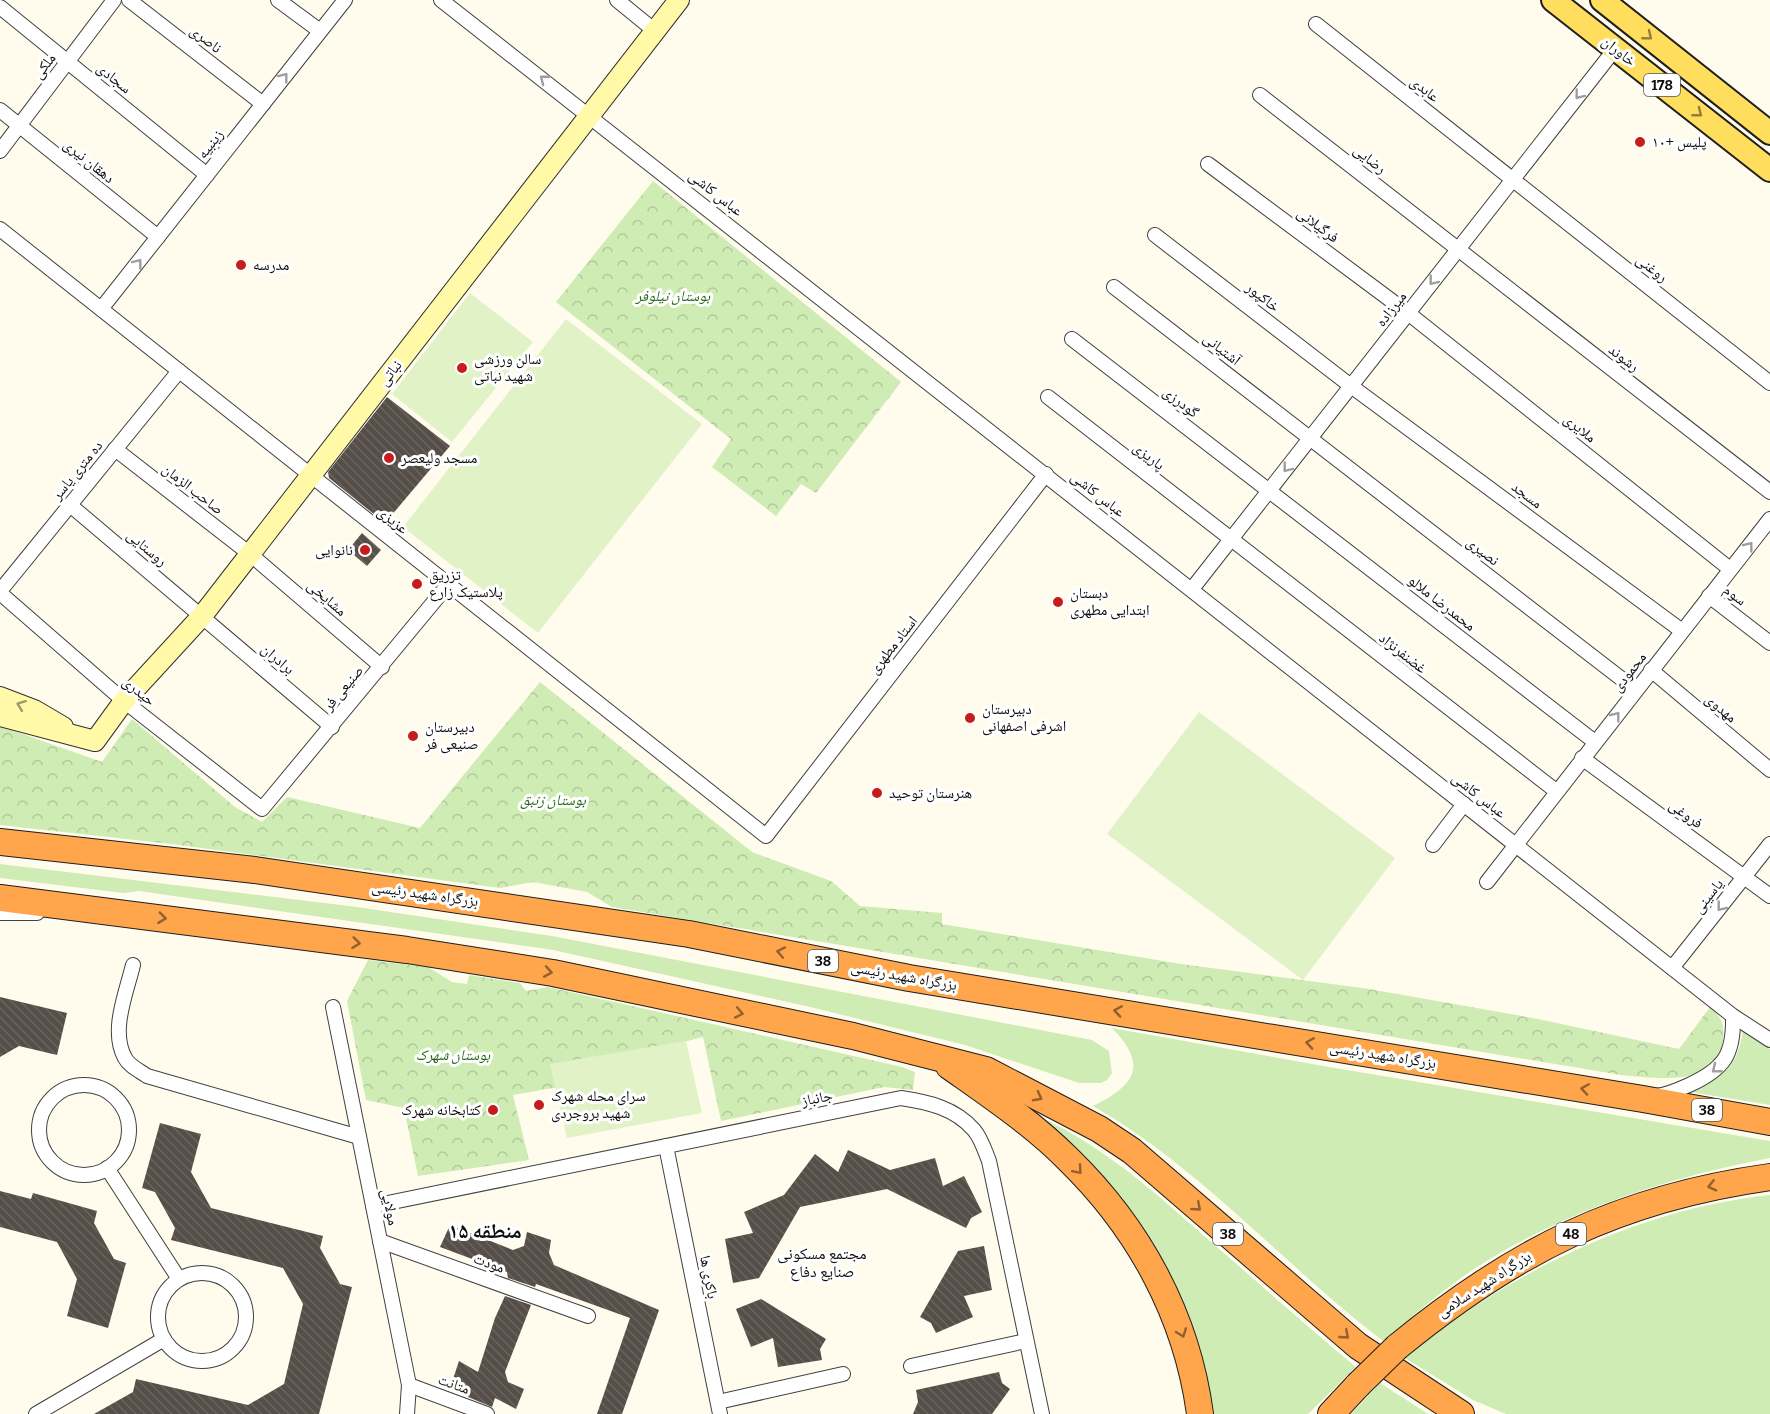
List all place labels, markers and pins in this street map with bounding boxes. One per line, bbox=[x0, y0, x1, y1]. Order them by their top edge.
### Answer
place label: پلیس +۱۰ bbox=[1652, 133, 1707, 152]
marker: پلیس +۱۰ bbox=[1633, 135, 1647, 149]
place label: مدرسه bbox=[253, 256, 290, 274]
marker: مدرسه bbox=[234, 258, 248, 272]
place label: سالن ورزشی شهید نباتی bbox=[474, 350, 542, 386]
marker: سالن ورزشی شهید نباتی bbox=[455, 361, 469, 375]
place label: مسجد ولیعصر bbox=[400, 449, 478, 467]
marker: مسجد ولیعصر bbox=[382, 451, 396, 465]
place label: نانوایی bbox=[315, 541, 353, 560]
marker: نانوایی bbox=[358, 543, 372, 557]
place label: تزریق پلاستیک زارع bbox=[429, 566, 503, 602]
marker: تزریق پلاستیک زارع bbox=[410, 577, 424, 591]
place label: دبستان ابتدایی مطهری bbox=[1070, 584, 1150, 620]
marker: دبستان ابتدایی مطهری bbox=[1051, 595, 1065, 609]
place label: دبیرستان اشرفی اصفهانی bbox=[982, 700, 1066, 736]
marker: دبیرستان اشرفی اصفهانی bbox=[963, 711, 977, 725]
place label: دبیرستان صنیعی فر bbox=[424, 718, 478, 754]
marker: دبیرستان صنیعی فر bbox=[406, 729, 420, 743]
place label: هنرستان توحید bbox=[889, 784, 972, 803]
marker: هنرستان توحید bbox=[870, 786, 884, 800]
place label: سرای محله شهرک شهید بروجردی bbox=[551, 1087, 646, 1123]
marker: سرای محله شهرک شهید بروجردی bbox=[532, 1098, 546, 1112]
place label: کتابخانه شهرک bbox=[401, 1101, 481, 1119]
marker: کتابخانه شهرک bbox=[486, 1103, 500, 1117]

